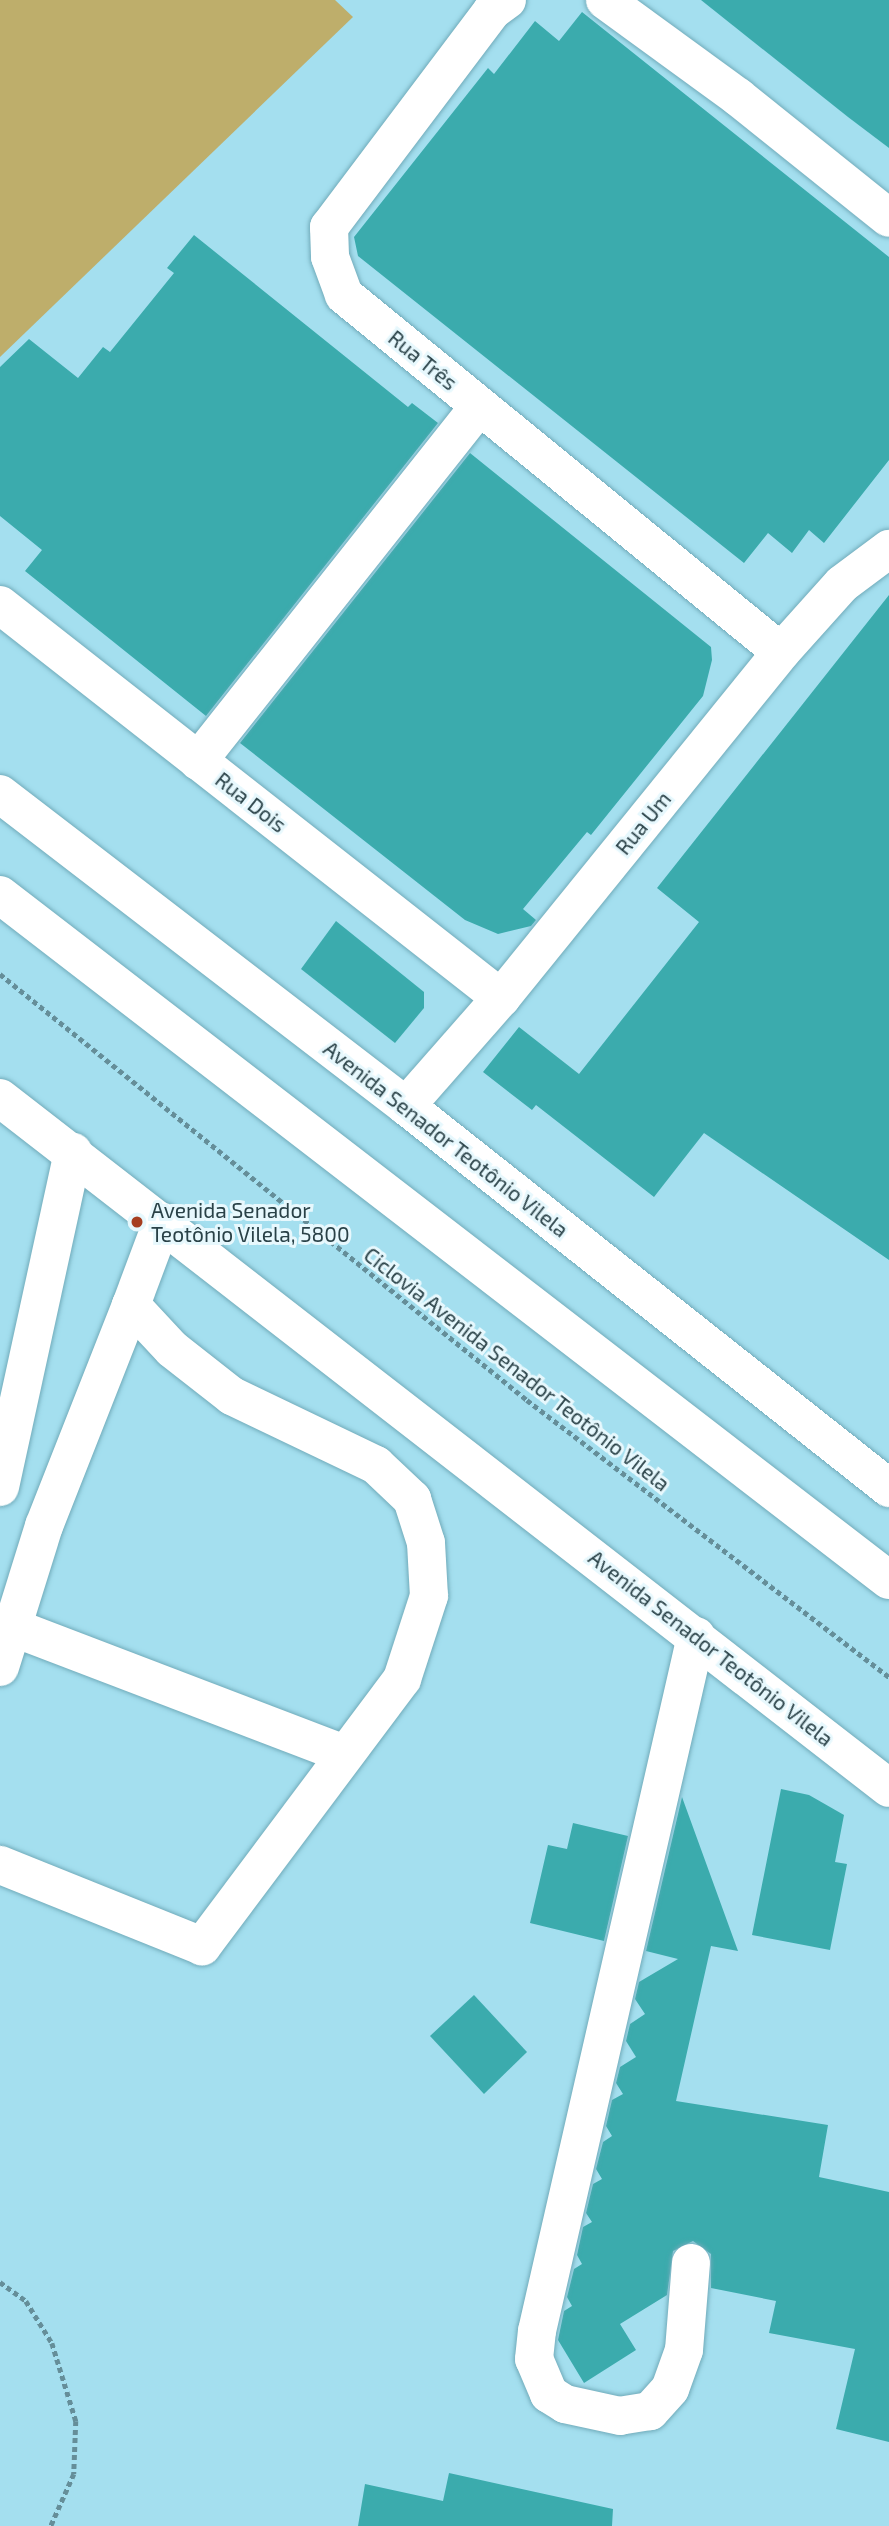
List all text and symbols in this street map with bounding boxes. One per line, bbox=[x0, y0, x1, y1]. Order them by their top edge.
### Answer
street label: Rua Três bbox=[383, 325, 463, 395]
street label: Rua Dois bbox=[211, 767, 291, 837]
street label: Rua Um bbox=[610, 786, 676, 860]
street label: Avenida Senador Teotônio Vilela bbox=[318, 1035, 574, 1243]
place label: Avenida Senador Teotônio Vilela, 5800 bbox=[151, 1197, 350, 1247]
marker: Avenida Senador Teotônio Vilela, 5800 bbox=[129, 1214, 145, 1230]
street label: Ciclovia Avenida Senador Teotônio Vilela bbox=[358, 1241, 676, 1497]
street label: Avenida Senador Teotônio Vilela bbox=[583, 1544, 839, 1752]

